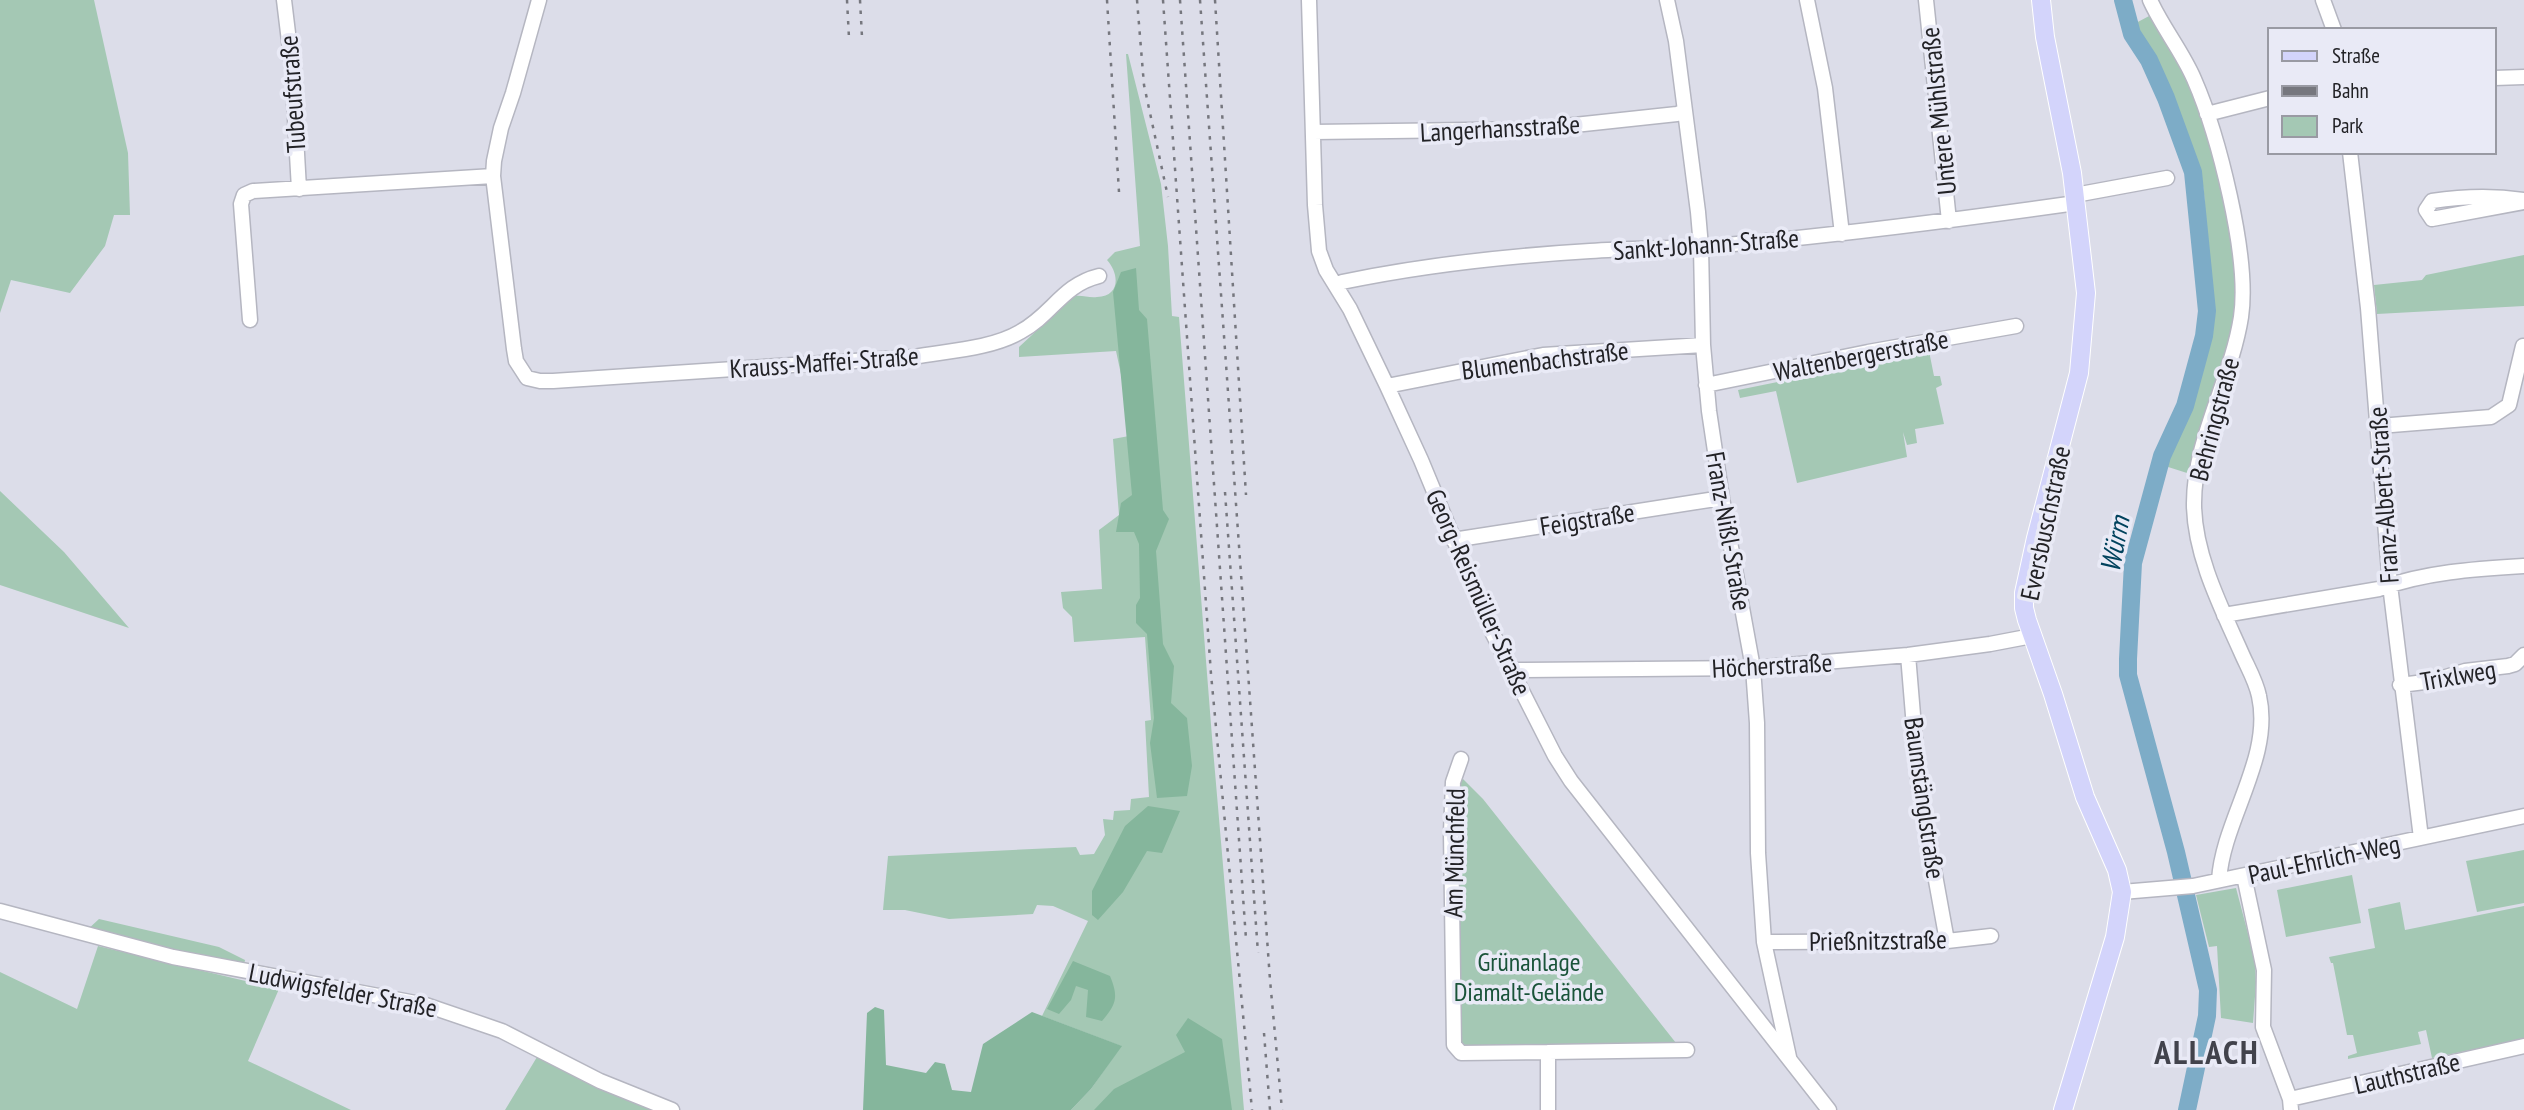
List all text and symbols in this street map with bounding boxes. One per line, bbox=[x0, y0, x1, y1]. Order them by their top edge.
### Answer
street label: Untere Mühlstraße bbox=[1913, 26, 1963, 196]
legend bbox=[2268, 28, 2496, 154]
street label: Tubeufstraße bbox=[271, 34, 313, 154]
text: Straße bbox=[2332, 42, 2380, 69]
text: Bahn bbox=[2332, 77, 2369, 104]
street label: Langerhansstraße bbox=[1419, 107, 1581, 149]
text: Park bbox=[2332, 112, 2363, 139]
street label: Sankt-Johann-Straße bbox=[1612, 221, 1800, 267]
street label: Waltenbergerstraße bbox=[1771, 322, 1951, 388]
street label: Blumenbachstraße bbox=[1460, 333, 1630, 387]
street label: Krauss-Maffei-Straße bbox=[728, 339, 920, 385]
street label: Behringstraße bbox=[2182, 354, 2246, 484]
street label: Franz-Albert-Straße bbox=[2360, 406, 2406, 584]
street label: Eversbuschstraße bbox=[2013, 443, 2077, 603]
street label: Franz-Nißl-Straße bbox=[1699, 449, 1759, 613]
street label: Georg-Reismüller-Straße bbox=[1419, 484, 1539, 700]
street label: Feigstraße bbox=[1537, 495, 1637, 543]
water label: Würm bbox=[2090, 511, 2138, 575]
street label: Höcherstraße bbox=[1711, 645, 1833, 685]
street label: Trixlweg bbox=[2418, 652, 2498, 698]
street label: Baumstänglstraße bbox=[1897, 715, 1953, 881]
street label: Am Münchfeld bbox=[1436, 788, 1472, 918]
street label: Paul-Ehrlich-Weg bbox=[2245, 827, 2403, 891]
street label: Prießnitzstraße bbox=[1809, 922, 1947, 958]
park label: Grünanlage Diamalt-Gelände bbox=[1454, 945, 1604, 1008]
street label: Ludwigsfelder Straße bbox=[246, 956, 440, 1024]
district label: ALLACH bbox=[2153, 1030, 2260, 1073]
street label: Lauthstraße bbox=[2351, 1045, 2463, 1101]

